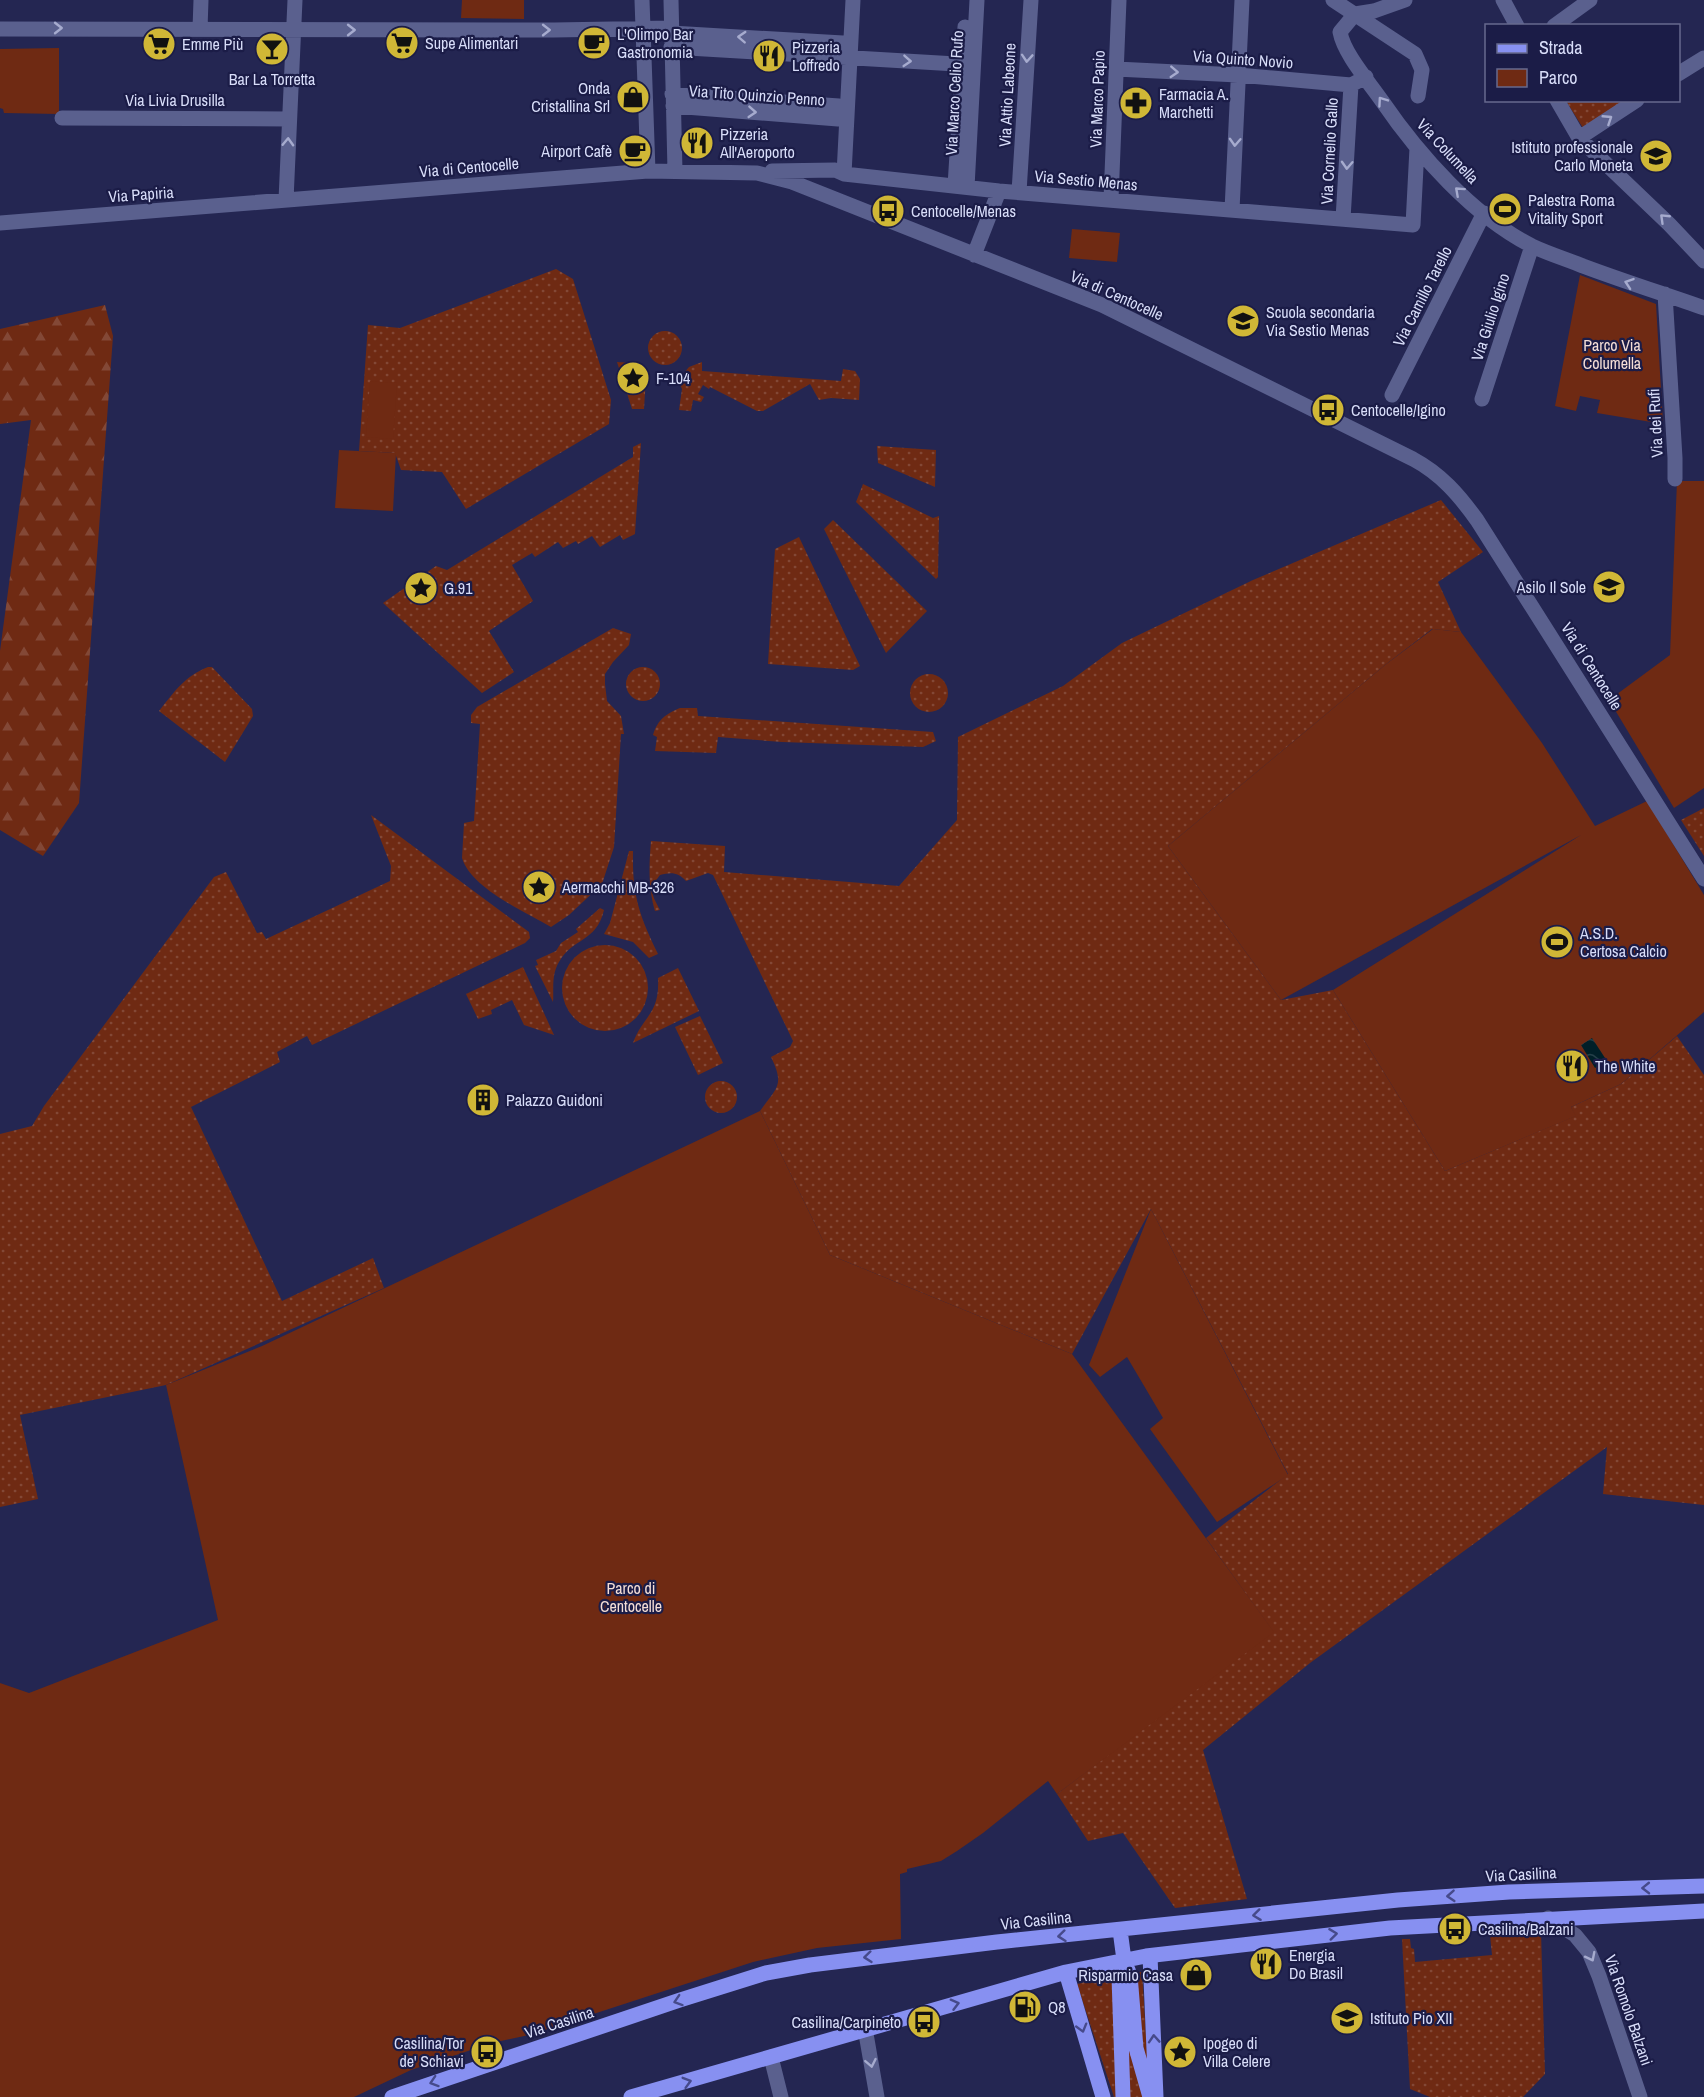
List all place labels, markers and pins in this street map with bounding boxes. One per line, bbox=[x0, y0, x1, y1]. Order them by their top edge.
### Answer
place label: L'Olimpo Bar Gastronomia bbox=[617, 23, 694, 63]
supermarket icon: Supe Alimentari bbox=[384, 25, 420, 61]
cafe icon: L'Olimpo Bar Gastronomia bbox=[576, 25, 612, 61]
supermarket icon: Emme Più bbox=[141, 26, 177, 62]
bar icon: Bar La Torretta bbox=[254, 31, 290, 67]
place label: Supe Alimentari bbox=[425, 32, 518, 54]
place label: Emme Più bbox=[182, 33, 243, 55]
place label: Pizzeria Loffredo bbox=[792, 36, 841, 76]
restaurant icon: Pizzeria Loffredo bbox=[751, 38, 787, 74]
place label: Bar La Torretta bbox=[229, 68, 316, 90]
place label: Onda Cristallina Srl bbox=[531, 77, 611, 117]
shop icon: Onda Cristallina Srl bbox=[615, 79, 651, 115]
place label: Farmacia A. Marchetti bbox=[1159, 83, 1229, 123]
pharmacy icon: Farmacia A. Marchetti bbox=[1118, 85, 1154, 121]
place label: Pizzeria All'Aeroporto bbox=[719, 123, 795, 163]
restaurant icon: Pizzeria All'Aeroporto bbox=[679, 125, 715, 161]
cafe icon: Airport Cafè bbox=[617, 133, 653, 169]
place label: Istituto professionale Carlo Moneta bbox=[1511, 136, 1634, 176]
school or university icon: Istituto professionale Carlo Moneta bbox=[1638, 138, 1674, 174]
place label: Airport Cafè bbox=[540, 140, 612, 162]
place label: Palestra Roma Vitality Sport bbox=[1528, 189, 1615, 229]
sports icon: Palestra Roma Vitality Sport bbox=[1487, 191, 1523, 227]
bus stop icon: Centocelle/Menas bbox=[870, 193, 906, 229]
place label: Centocelle/Menas bbox=[911, 200, 1016, 222]
place label: Scuola secondaria Via Sestio Menas bbox=[1266, 301, 1375, 341]
school or university icon: Scuola secondaria Via Sestio Menas bbox=[1225, 303, 1261, 339]
place icon: F-104 bbox=[615, 360, 651, 396]
place label: F-104 bbox=[656, 367, 690, 389]
bus stop icon: Centocelle/Igino bbox=[1310, 392, 1346, 428]
place label: Centocelle/Igino bbox=[1351, 399, 1446, 421]
school or university icon: Asilo Il Sole bbox=[1591, 569, 1627, 605]
place icon: G.91 bbox=[403, 570, 439, 606]
place label: Asilo Il Sole bbox=[1516, 576, 1586, 598]
place label: G.91 bbox=[444, 577, 473, 599]
place icon: Aermacchi MB-326 bbox=[521, 869, 557, 905]
place label: Aermacchi MB-326 bbox=[561, 876, 674, 898]
place label: A.S.D. Certosa Calcio bbox=[1579, 922, 1667, 962]
sports icon: A.S.D. Certosa Calcio bbox=[1539, 924, 1575, 960]
restaurant icon: The White bbox=[1554, 1048, 1590, 1084]
place label: The White bbox=[1595, 1055, 1656, 1077]
building icon: Palazzo Guidoni bbox=[465, 1082, 501, 1118]
place label: Palazzo Guidoni bbox=[506, 1089, 603, 1111]
bus stop icon: Casilina/Balzani bbox=[1437, 1911, 1473, 1947]
place label: Casilina/Balzani bbox=[1478, 1918, 1574, 1940]
place label: Energia Do Brasil bbox=[1289, 1944, 1343, 1984]
restaurant icon: Energia Do Brasil bbox=[1248, 1946, 1284, 1982]
shop icon: Risparmio Casa bbox=[1178, 1957, 1214, 1993]
place label: Risparmio Casa bbox=[1078, 1964, 1174, 1986]
fuel station icon: Q8 bbox=[1007, 1989, 1043, 2025]
place label: Q8 bbox=[1048, 1996, 1066, 2018]
school or university icon: Istituto Pio XII bbox=[1329, 2000, 1365, 2036]
bus stop icon: Casilina/Carpineto bbox=[906, 2004, 942, 2040]
place label: Istituto Pio XII bbox=[1370, 2007, 1452, 2029]
place label: Casilina/Carpineto bbox=[792, 2011, 901, 2033]
place label: Casilina/Tor de' Schiavi bbox=[394, 2032, 465, 2072]
place label: Ipogeo di Villa Celere bbox=[1203, 2032, 1271, 2072]
bus stop icon: Casilina/Tor de' Schiavi bbox=[469, 2034, 505, 2070]
place icon: Ipogeo di Villa Celere bbox=[1162, 2034, 1198, 2070]

